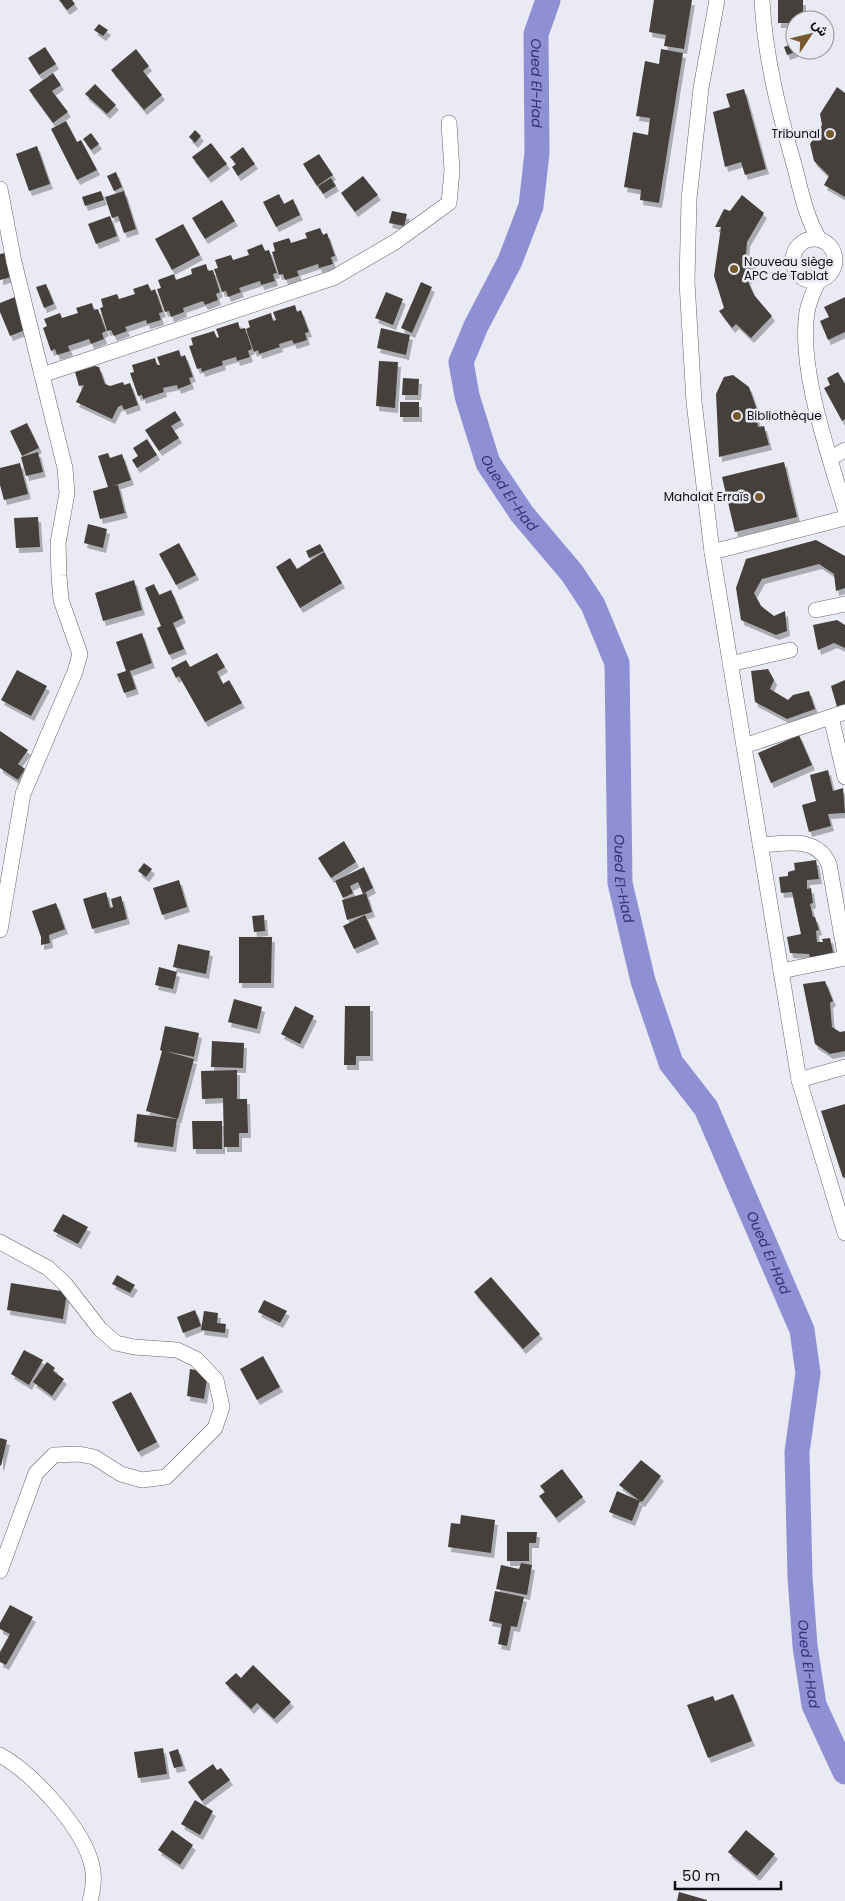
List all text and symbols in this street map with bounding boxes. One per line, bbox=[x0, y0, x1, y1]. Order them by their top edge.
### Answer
north arrow bbox=[785, 10, 835, 60]
text: ش bbox=[808, 15, 834, 40]
water label: Oued El-Had bbox=[526, 38, 547, 128]
place label: Tribunal bbox=[772, 125, 820, 142]
marker: Tribunal bbox=[824, 128, 836, 140]
place label: Nouveau siège APC de Tablat bbox=[744, 253, 833, 284]
marker: Nouveau siège APC de Tablat bbox=[728, 263, 740, 275]
place label: Bibliothèque bbox=[747, 407, 822, 424]
marker: Bibliothèque bbox=[731, 410, 743, 422]
water label: Oued El-Had bbox=[476, 452, 543, 536]
place label: Mahalat Erraïs bbox=[664, 488, 749, 505]
marker: Mahalat Erraïs bbox=[753, 491, 765, 503]
water label: Oued El-Had bbox=[609, 834, 639, 925]
water label: Oued El-Had bbox=[742, 1208, 796, 1298]
water label: Oued El-Had bbox=[793, 1619, 824, 1710]
scale bar bbox=[675, 1858, 781, 1890]
text: 50 m bbox=[682, 1865, 720, 1886]

